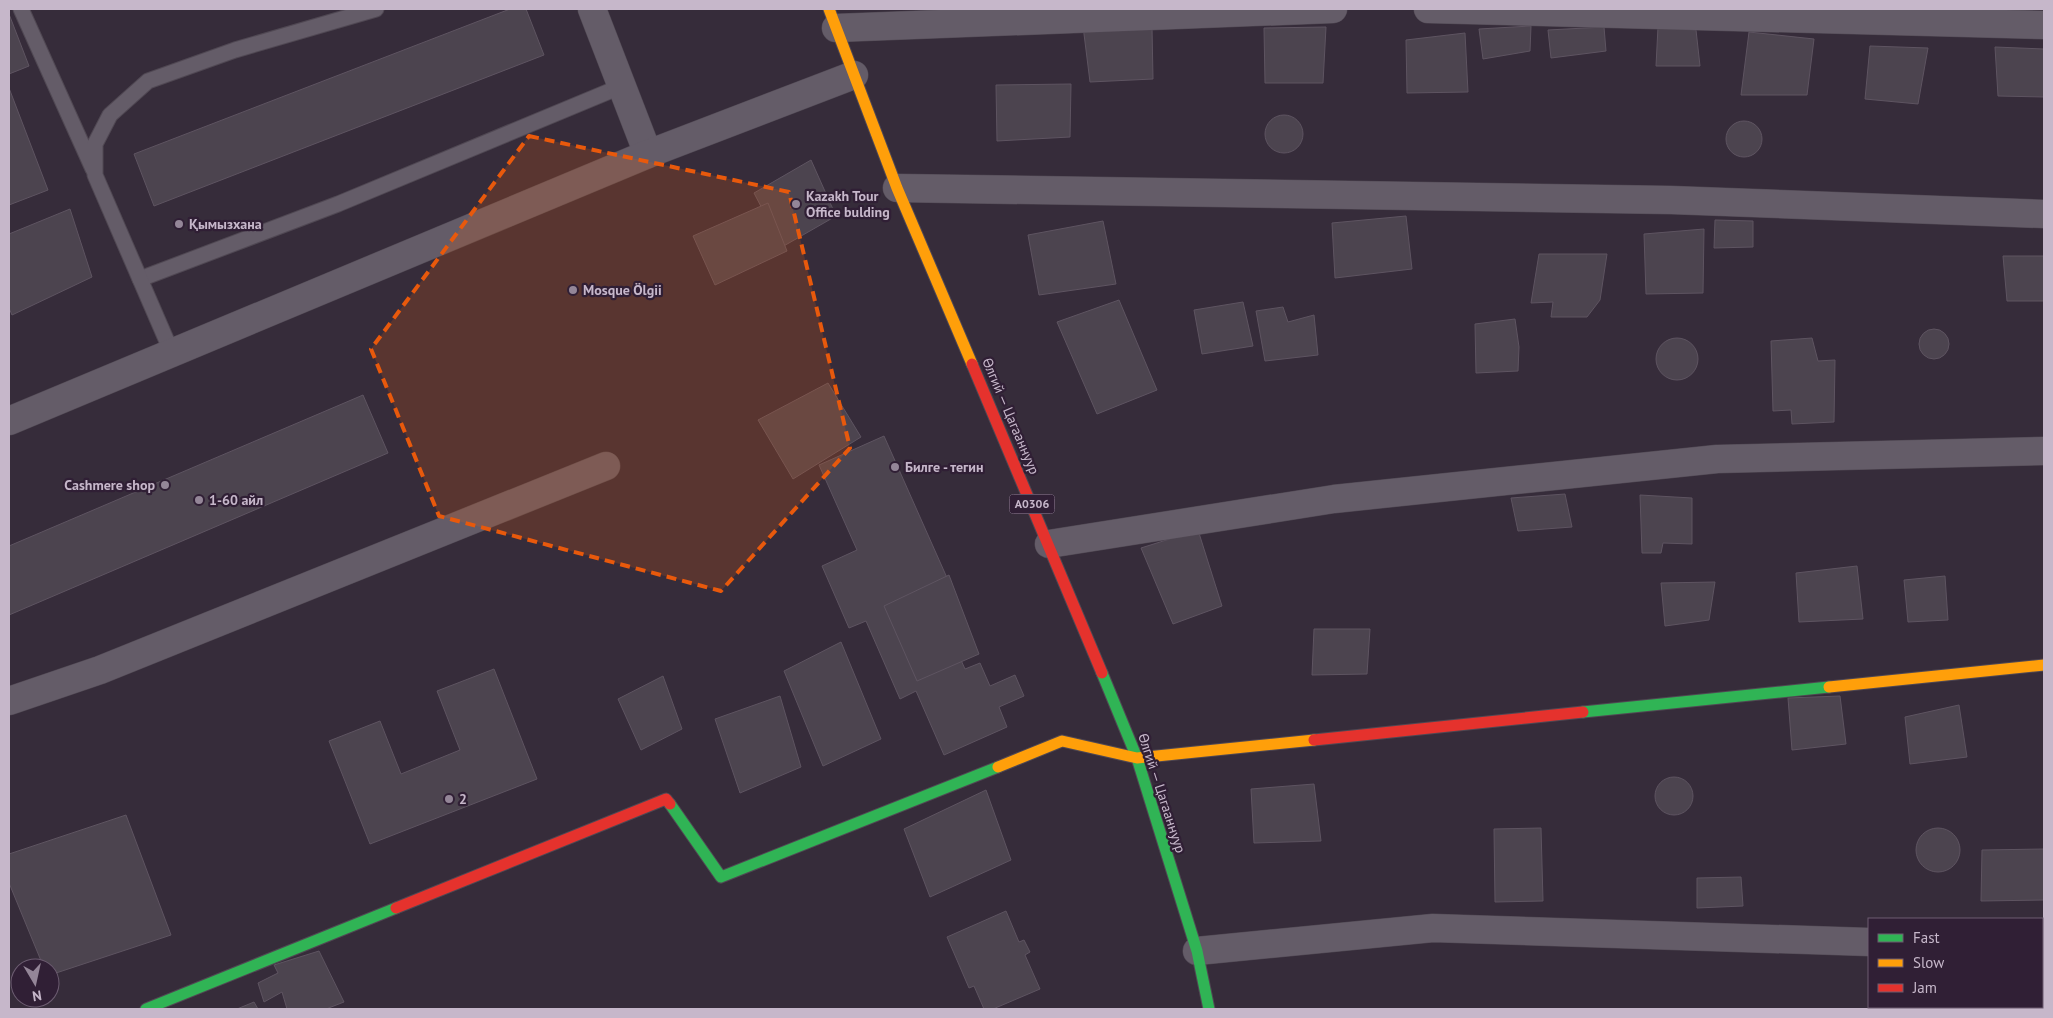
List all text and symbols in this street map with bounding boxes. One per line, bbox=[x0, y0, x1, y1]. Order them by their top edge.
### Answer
place label: Kazakh Tour Office bulding bbox=[806, 187, 890, 221]
marker: Kazakh Tour Office bulding bbox=[790, 198, 802, 210]
place label: Қымызхана bbox=[189, 215, 262, 233]
marker: Қымызхана bbox=[173, 218, 185, 230]
place label: Mosque Ölgii bbox=[583, 281, 662, 299]
marker: Mosque Ölgii bbox=[567, 284, 579, 296]
street label: Өлгий — Цагааннуур bbox=[978, 355, 1044, 477]
place label: Билге - тегин bbox=[905, 458, 984, 476]
marker: Билге - тегин bbox=[889, 461, 901, 473]
place label: Cashmere shop bbox=[64, 476, 155, 494]
marker: Cashmere shop bbox=[159, 479, 171, 491]
place label: 1-60 айл bbox=[209, 491, 263, 509]
marker: 1-60 айл bbox=[193, 494, 205, 506]
road number: A0306 bbox=[1010, 494, 1054, 514]
street label: Өлгий — Цагааннуур bbox=[1134, 731, 1190, 855]
place label: 2 bbox=[459, 790, 467, 808]
marker: 2 bbox=[443, 793, 455, 805]
legend bbox=[1868, 918, 2043, 1008]
text: Fast bbox=[1913, 928, 1940, 947]
text: Slow bbox=[1913, 953, 1944, 972]
north arrow bbox=[10, 958, 60, 1008]
text: Jam bbox=[1912, 978, 1937, 997]
text: N bbox=[31, 986, 43, 1005]

